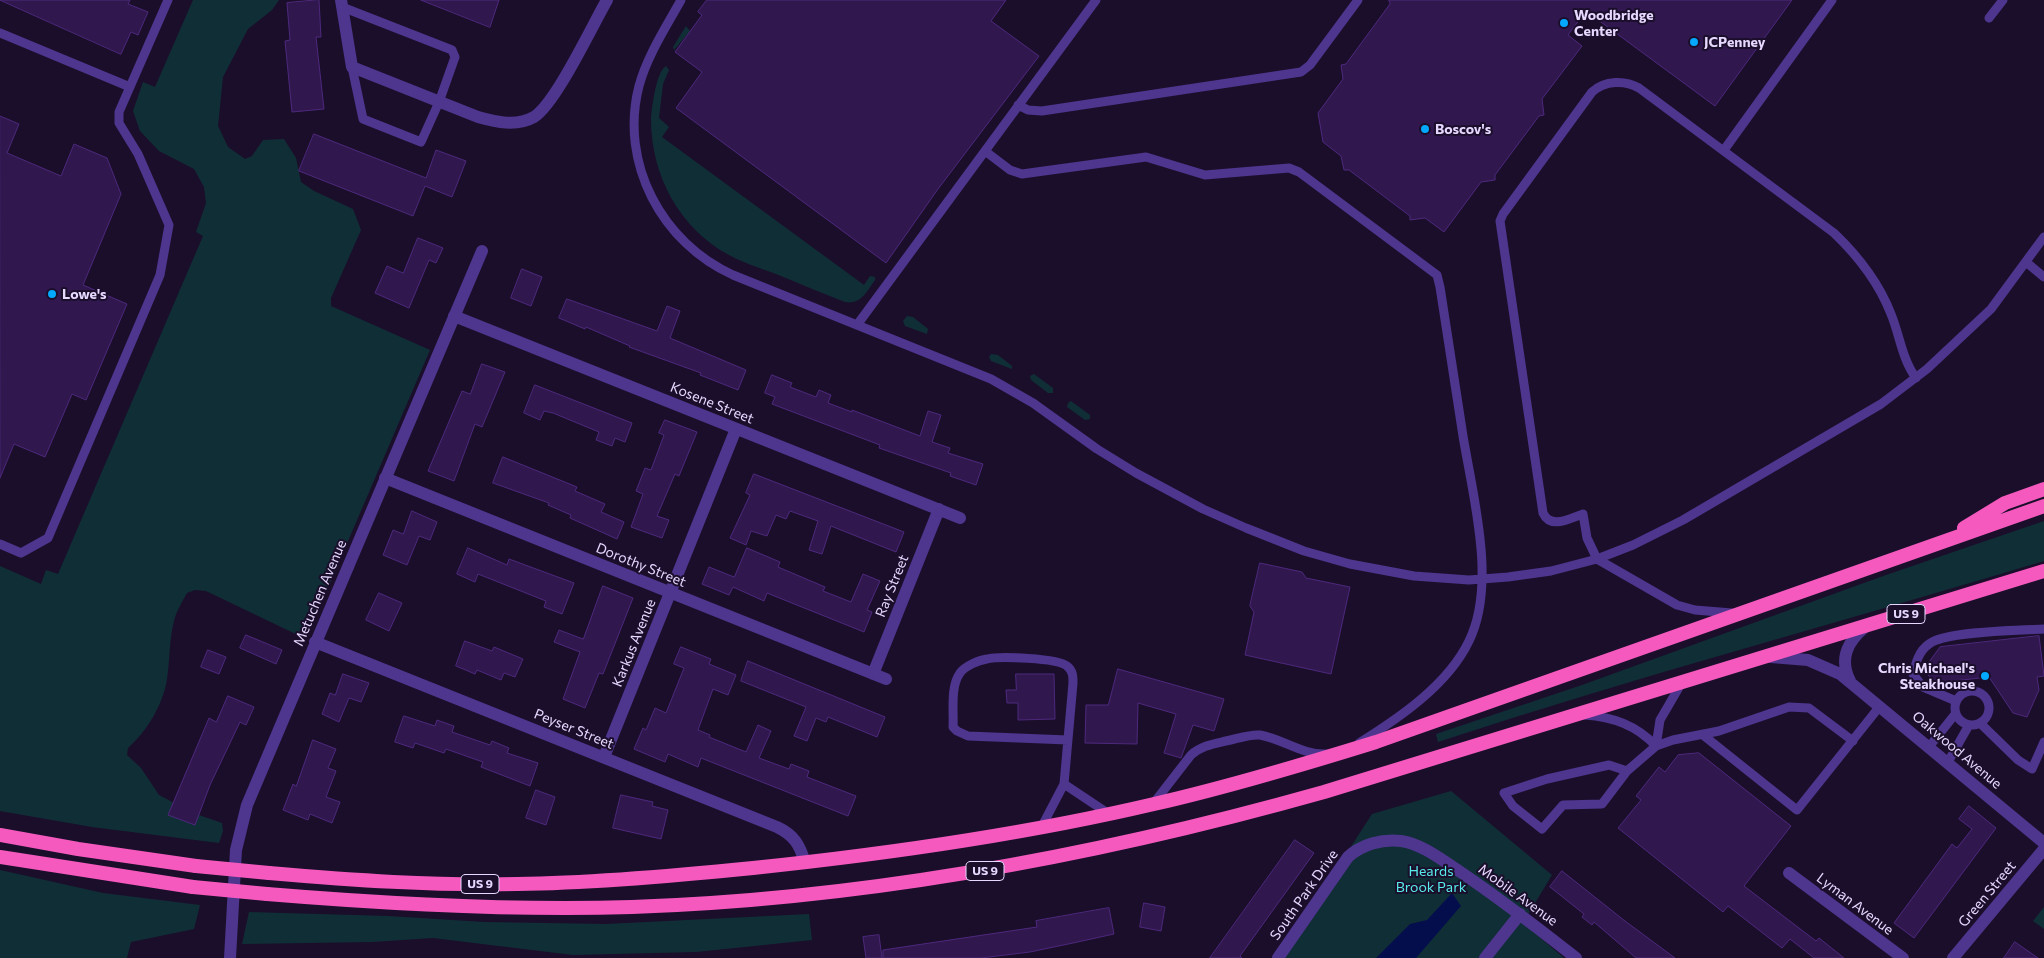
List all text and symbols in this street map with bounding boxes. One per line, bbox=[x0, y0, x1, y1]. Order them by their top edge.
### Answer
place label: Woodbridge Center bbox=[1574, 7, 1654, 40]
marker: Woodbridge Center bbox=[1558, 17, 1570, 29]
place label: JCPenney bbox=[1704, 34, 1765, 50]
marker: JCPenney bbox=[1688, 36, 1700, 48]
place label: Boscov's bbox=[1435, 121, 1491, 137]
marker: Boscov's bbox=[1419, 123, 1431, 135]
place label: Lowe's bbox=[62, 286, 107, 302]
marker: Lowe's bbox=[46, 288, 58, 300]
street label: Kosene Street bbox=[668, 379, 756, 427]
street label: Metuchen Avenue bbox=[290, 537, 350, 649]
street label: Dorothy Street bbox=[594, 539, 688, 591]
street label: Ray Street bbox=[872, 552, 912, 620]
street label: Karkus Avenue bbox=[609, 597, 659, 689]
road number: US 9 bbox=[1887, 604, 1925, 624]
place label: Chris Michael's Steakhouse bbox=[1878, 660, 1975, 692]
marker: Chris Michael's Steakhouse bbox=[1979, 670, 1991, 682]
street label: Peyser Street bbox=[532, 705, 616, 753]
street label: Oakwood Avenue bbox=[1909, 708, 2005, 792]
street label: South Park Drive bbox=[1267, 847, 1341, 943]
street label: Green Street bbox=[1955, 858, 2019, 930]
road number: US 9 bbox=[966, 861, 1004, 880]
street label: Mobile Avenue bbox=[1475, 861, 1561, 929]
park label: Heards Brook Park bbox=[1396, 863, 1466, 896]
street label: Lyman Avenue bbox=[1813, 870, 1897, 938]
road number: US 9 bbox=[461, 874, 499, 894]

